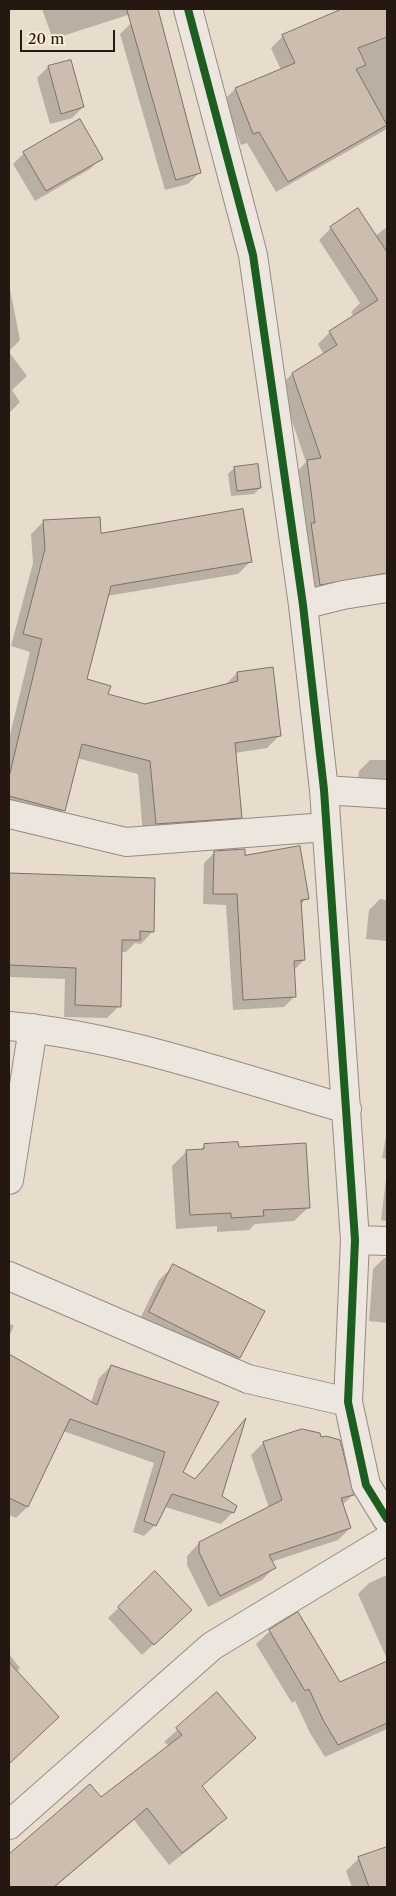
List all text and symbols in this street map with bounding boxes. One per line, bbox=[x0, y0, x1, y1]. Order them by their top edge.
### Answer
scale bar bbox=[22, 20, 118, 52]
text: 20 m bbox=[28, 29, 64, 48]

